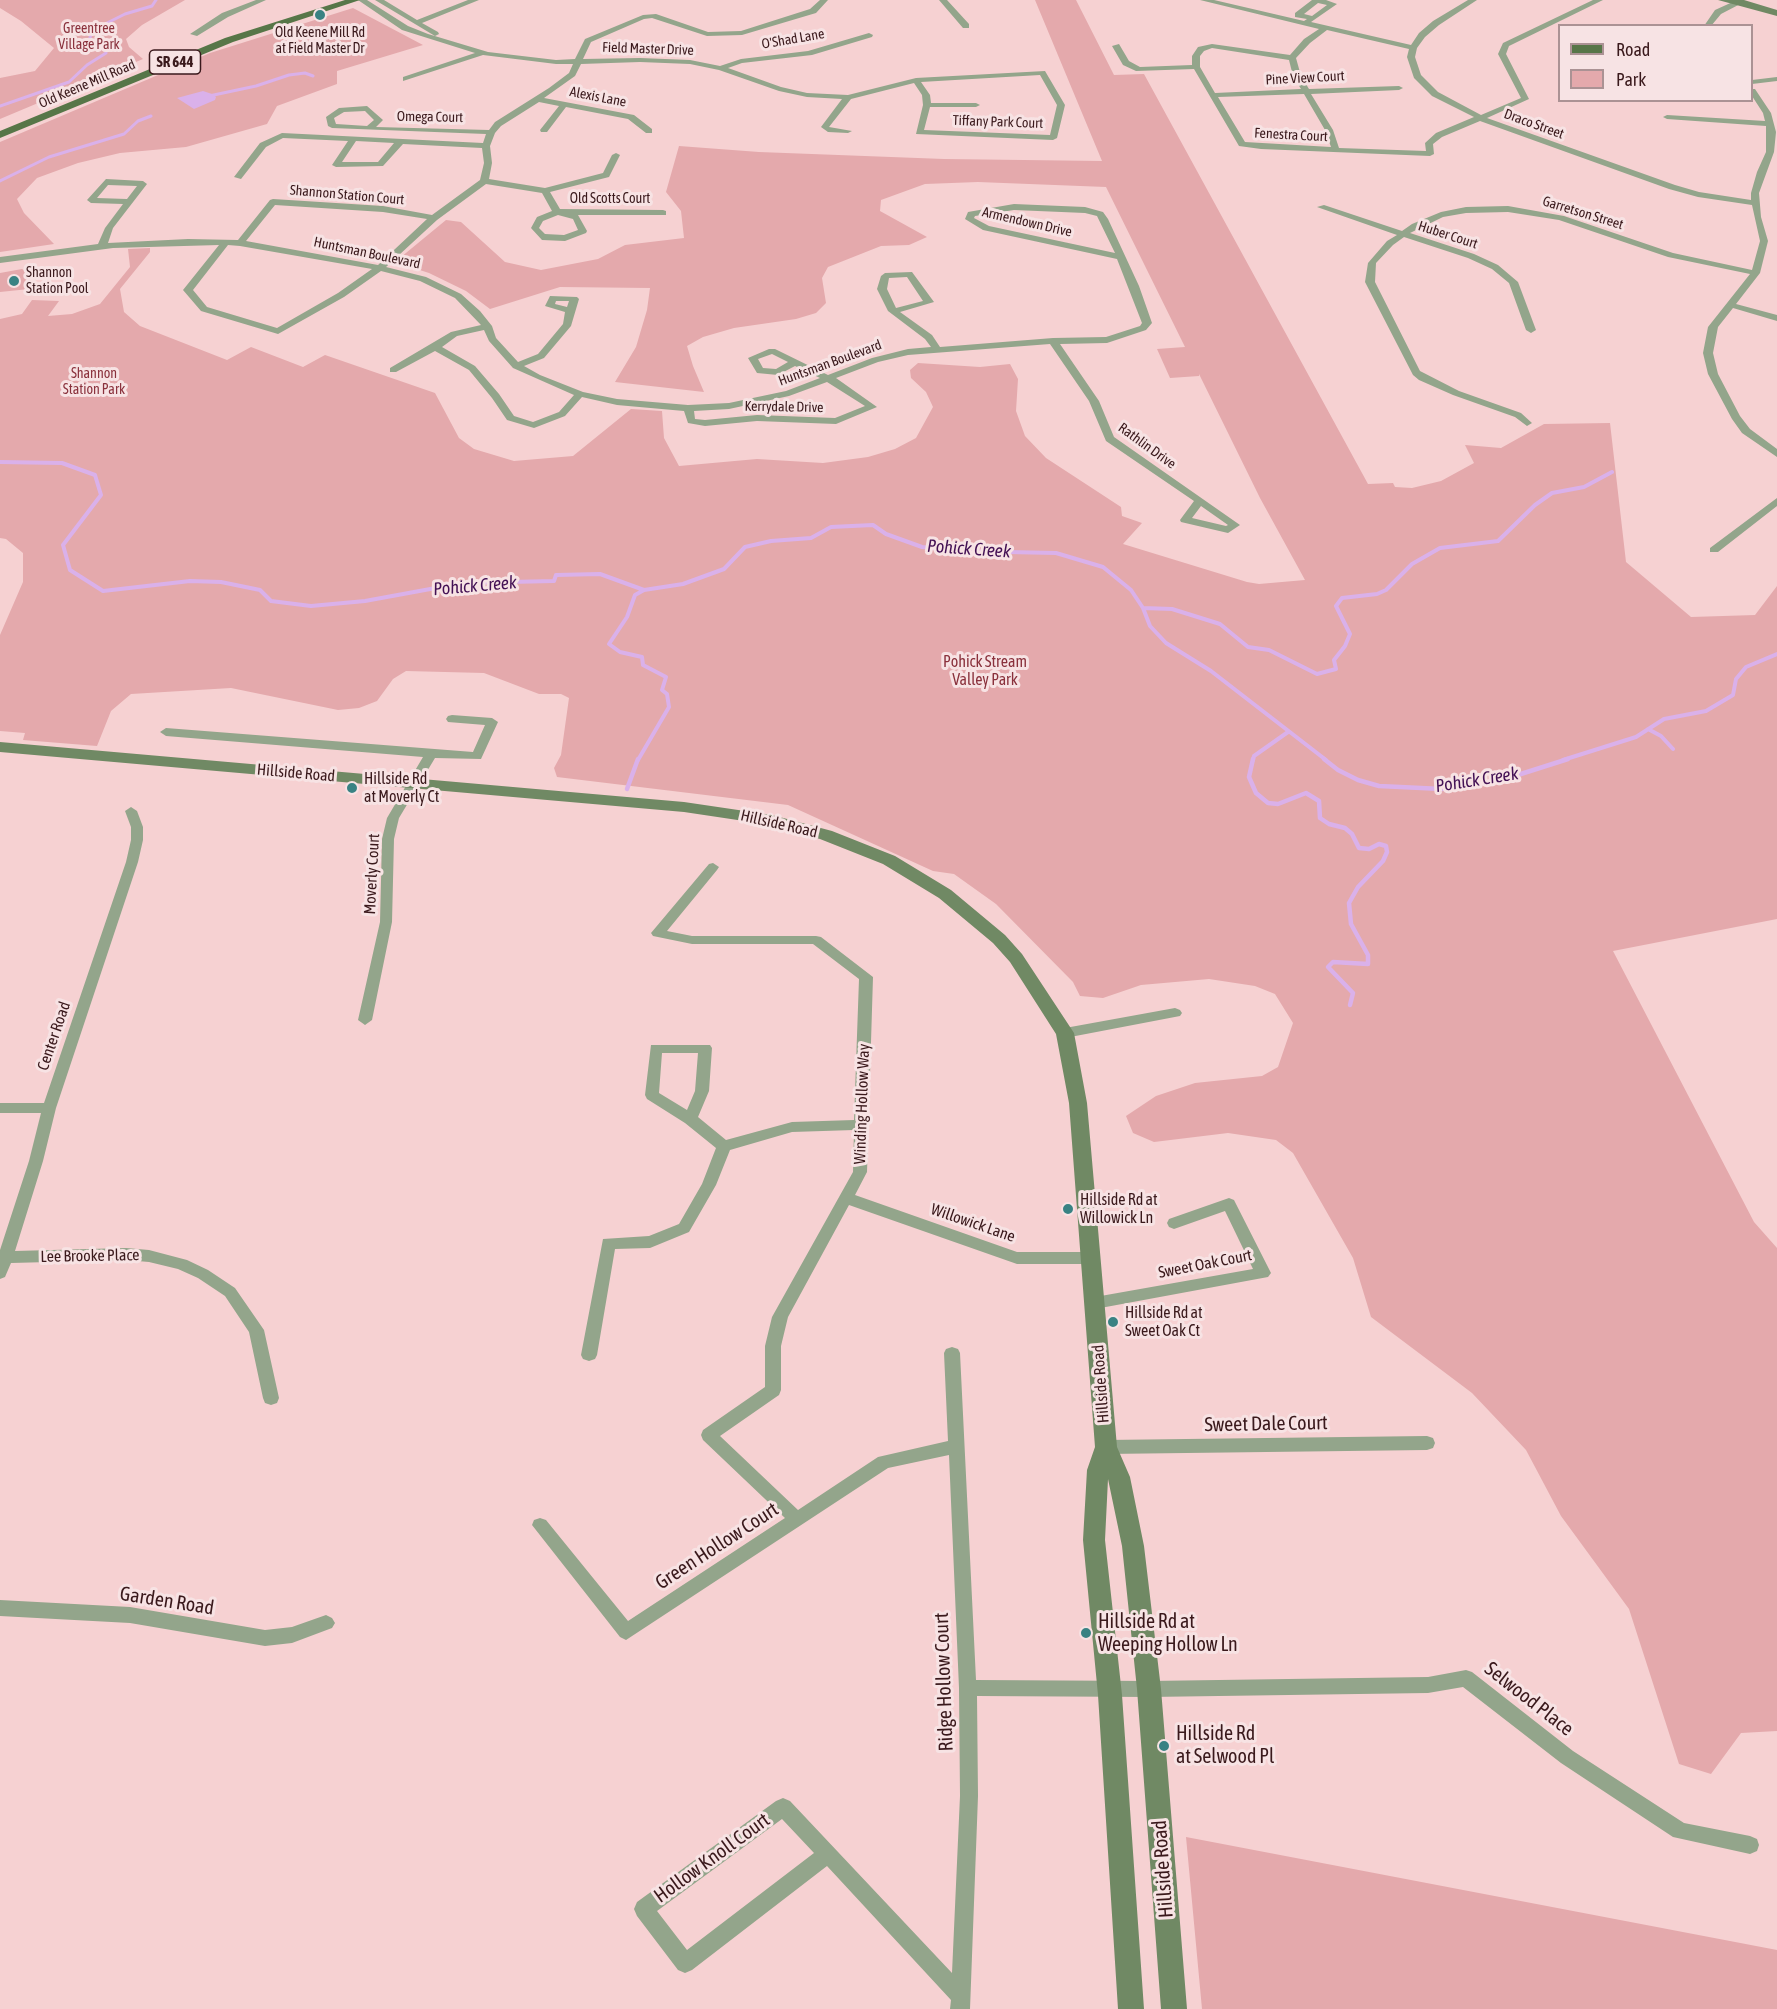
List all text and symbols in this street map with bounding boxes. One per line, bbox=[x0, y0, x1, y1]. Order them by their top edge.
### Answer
marker: Old Keene Mill Rd at Field Master Dr bbox=[313, 8, 327, 22]
park label: Greentree Village Park bbox=[58, 21, 120, 54]
legend bbox=[1558, 24, 1753, 102]
place label: Old Keene Mill Rd at Field Master Dr bbox=[275, 25, 365, 57]
street label: O'Shad Lane bbox=[760, 25, 826, 53]
street label: Field Master Drive bbox=[602, 39, 694, 59]
text: Road bbox=[1616, 39, 1650, 60]
road number: SR 644 bbox=[150, 50, 201, 74]
street label: Old Keene Mill Road bbox=[36, 56, 138, 112]
street label: Pine View Court bbox=[1265, 68, 1345, 88]
text: Park bbox=[1616, 69, 1646, 90]
street label: Alexis Lane bbox=[568, 83, 628, 111]
street label: Draco Street bbox=[1502, 105, 1566, 143]
street label: Omega Court bbox=[397, 108, 463, 126]
street label: Tiffany Park Court bbox=[952, 112, 1044, 132]
street label: Fenestra Court bbox=[1254, 125, 1328, 145]
street label: Shannon Station Court bbox=[289, 182, 405, 208]
street label: Old Scotts Court bbox=[570, 191, 650, 207]
street label: Garretson Street bbox=[1541, 193, 1625, 233]
street label: Armendown Drive bbox=[981, 204, 1073, 240]
street label: Huber Court bbox=[1416, 217, 1480, 253]
street label: Huntsman Boulevard bbox=[312, 233, 422, 273]
place label: Shannon Station Pool bbox=[26, 265, 89, 298]
marker: Shannon Station Pool bbox=[7, 274, 21, 288]
street label: Huntsman Boulevard bbox=[776, 337, 884, 389]
park label: Shannon Station Park bbox=[63, 366, 125, 398]
street label: Kerrydale Drive bbox=[744, 398, 824, 416]
street label: Rathlin Drive bbox=[1115, 419, 1179, 473]
water label: Pohick Creek bbox=[926, 535, 1012, 563]
water label: Pohick Creek bbox=[432, 572, 518, 600]
park label: Pohick Stream Valley Park bbox=[943, 652, 1027, 690]
street label: Hillside Road bbox=[256, 760, 336, 786]
water label: Pohick Creek bbox=[1434, 763, 1520, 797]
place label: Hillside Rd at Moverly Ct bbox=[364, 769, 439, 807]
marker: Hillside Rd at Moverly Ct bbox=[345, 781, 359, 795]
street label: Hillside Road bbox=[739, 806, 819, 842]
street label: Moverly Court bbox=[360, 833, 384, 915]
street label: Center Road bbox=[33, 999, 75, 1073]
street label: Winding Hollow Way bbox=[850, 1043, 874, 1165]
place label: Hillside Rd at Willowick Ln bbox=[1080, 1190, 1158, 1228]
street label: Willowick Lane bbox=[928, 1200, 1018, 1246]
marker: Hillside Rd at Willowick Ln bbox=[1061, 1202, 1075, 1216]
street label: Lee Brooke Place bbox=[40, 1246, 140, 1266]
street label: Sweet Oak Court bbox=[1157, 1246, 1253, 1282]
place label: Hillside Rd at Sweet Oak Ct bbox=[1125, 1303, 1203, 1341]
marker: Hillside Rd at Sweet Oak Ct bbox=[1106, 1315, 1120, 1329]
street label: Hillside Road bbox=[1089, 1344, 1113, 1424]
street label: Sweet Dale Court bbox=[1204, 1411, 1328, 1437]
street label: Green Hollow Court bbox=[651, 1497, 783, 1595]
street label: Garden Road bbox=[118, 1582, 216, 1620]
place label: Hillside Rd at Weeping Hollow Ln bbox=[1098, 1610, 1238, 1657]
street label: Ridge Hollow Court bbox=[930, 1612, 958, 1752]
marker: Hillside Rd at Weeping Hollow Ln bbox=[1079, 1626, 1093, 1640]
street label: Selwood Place bbox=[1480, 1657, 1578, 1741]
place label: Hillside Rd at Selwood Pl bbox=[1176, 1722, 1274, 1769]
marker: Hillside Rd at Selwood Pl bbox=[1157, 1739, 1171, 1753]
street label: Hollow Knoll Court bbox=[650, 1808, 774, 1908]
street label: Hillside Road bbox=[1148, 1819, 1178, 1919]

